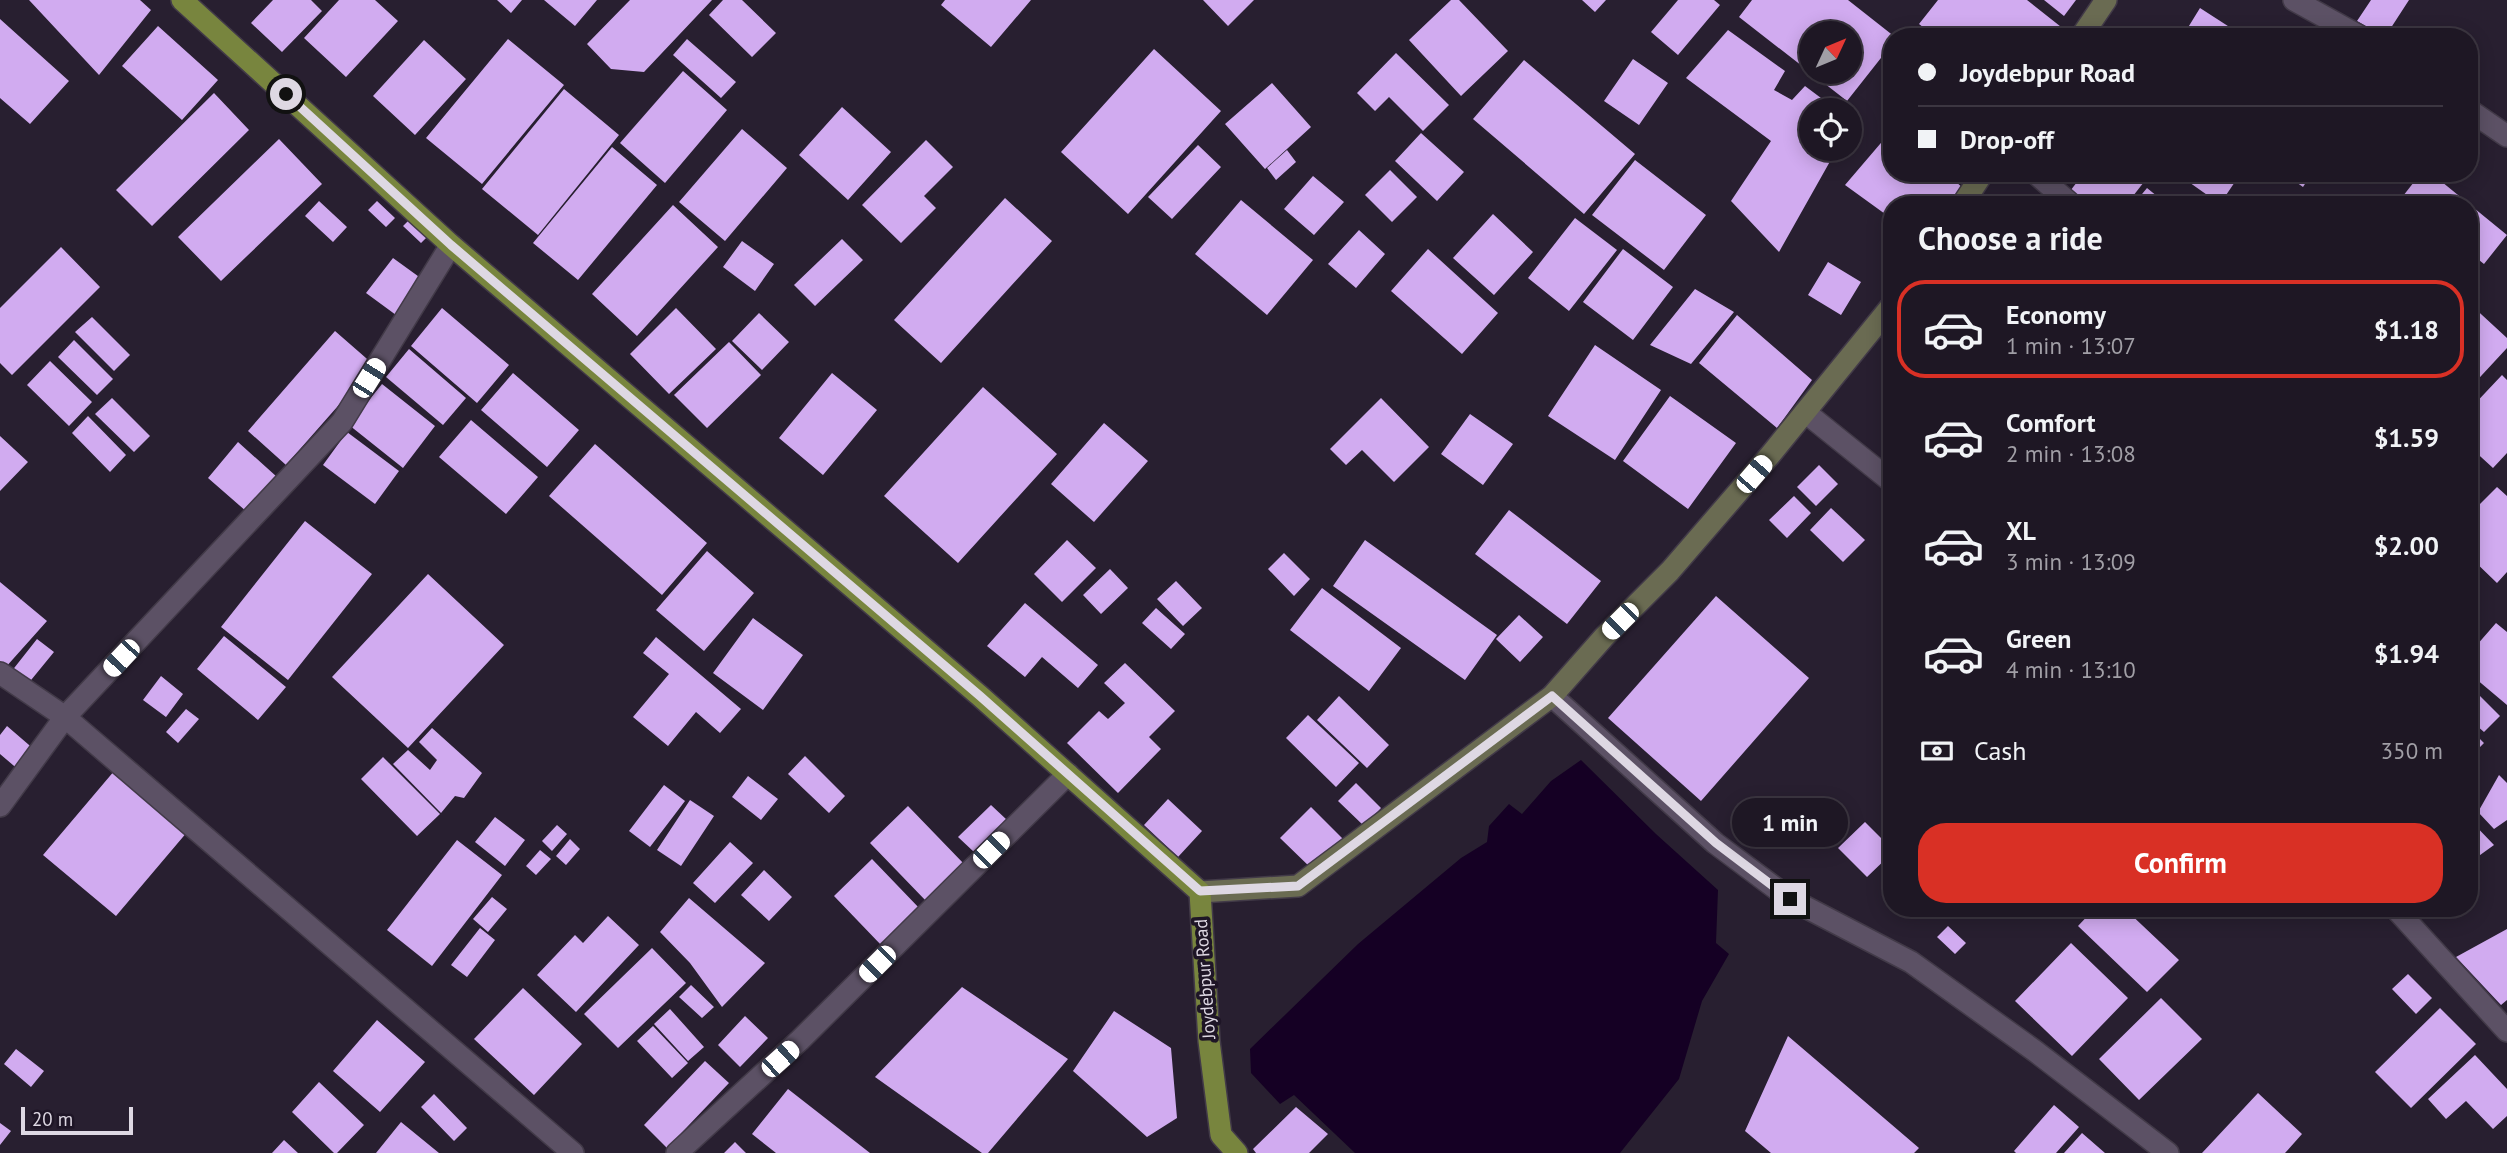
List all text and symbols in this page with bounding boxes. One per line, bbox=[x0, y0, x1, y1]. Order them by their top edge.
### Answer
north arrow bbox=[1799, 21, 1862, 84]
map controls bbox=[1799, 21, 1862, 161]
text: Joydebpur Road bbox=[1960, 56, 2135, 89]
route start bbox=[270, 78, 302, 110]
button: locate bbox=[1799, 98, 1862, 161]
text: Drop-off bbox=[1960, 123, 2054, 156]
text: Choose a ride bbox=[1918, 217, 2103, 259]
icon: car bbox=[1922, 298, 1985, 361]
text: Economy bbox=[2006, 298, 2106, 331]
text: $1.18 bbox=[2374, 313, 2439, 346]
text: 1 min · 13:07 bbox=[2006, 331, 2136, 360]
car bbox=[349, 355, 390, 401]
icon: car bbox=[1922, 406, 1985, 469]
text: Comfort bbox=[2006, 406, 2096, 439]
text: $1.59 bbox=[2374, 421, 2439, 454]
text: 2 min · 13:08 bbox=[2006, 439, 2136, 468]
car bbox=[1733, 451, 1776, 497]
icon: car bbox=[1922, 514, 1985, 577]
text: XL bbox=[2006, 514, 2036, 547]
text: $2.00 bbox=[2374, 529, 2439, 562]
text: 3 min · 13:09 bbox=[2006, 547, 2136, 576]
car bbox=[1598, 599, 1643, 643]
icon: car bbox=[1922, 622, 1985, 685]
text: Green bbox=[2006, 622, 2071, 655]
car bbox=[99, 635, 144, 681]
text: $1.94 bbox=[2374, 637, 2439, 670]
text: 4 min · 13:10 bbox=[2006, 655, 2136, 684]
icon: cash bbox=[1918, 732, 1956, 770]
text: Cash bbox=[1974, 734, 2026, 767]
text: 350 m bbox=[2381, 736, 2443, 765]
callout: 1 min bbox=[1732, 797, 1848, 846]
text: 1 min bbox=[1762, 808, 1818, 837]
button: Confirm bbox=[1918, 823, 2443, 903]
car bbox=[969, 828, 1014, 872]
route end bbox=[1774, 883, 1806, 915]
street label: Joydebpur Road bbox=[1189, 918, 1220, 1041]
car bbox=[855, 942, 900, 986]
car bbox=[758, 1037, 803, 1081]
scale bar bbox=[21, 1104, 133, 1136]
text: 20 m bbox=[32, 1107, 73, 1131]

